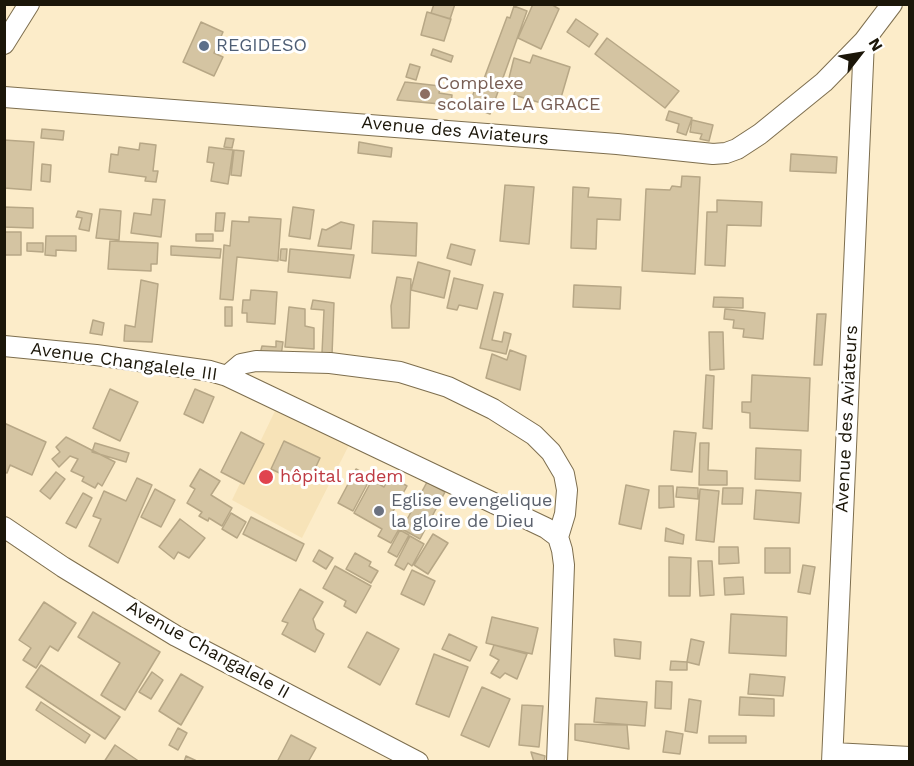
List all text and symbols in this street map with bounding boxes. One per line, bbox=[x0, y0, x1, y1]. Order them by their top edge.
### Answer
north arrow bbox=[830, 24, 890, 84]
text: N bbox=[865, 34, 887, 54]
place label: REGIDESO bbox=[216, 35, 307, 57]
marker: REGIDESO bbox=[197, 39, 211, 53]
place label: Complexe scolaire LA GRACE bbox=[437, 73, 601, 116]
marker: Complexe scolaire LA GRACE bbox=[418, 87, 432, 101]
street label: Avenue des Aviateurs bbox=[360, 112, 550, 150]
street label: Avenue des Aviateurs bbox=[831, 325, 863, 513]
street label: Avenue Changalele III bbox=[29, 338, 219, 386]
place label: hôpital radem bbox=[280, 466, 403, 488]
marker: hôpital radem bbox=[257, 468, 275, 486]
place label: Eglise evengelique la gloire de Dieu bbox=[391, 490, 552, 532]
marker: Eglise evengelique la gloire de Dieu bbox=[372, 504, 386, 518]
street label: Avenue Changalele II bbox=[123, 596, 293, 704]

